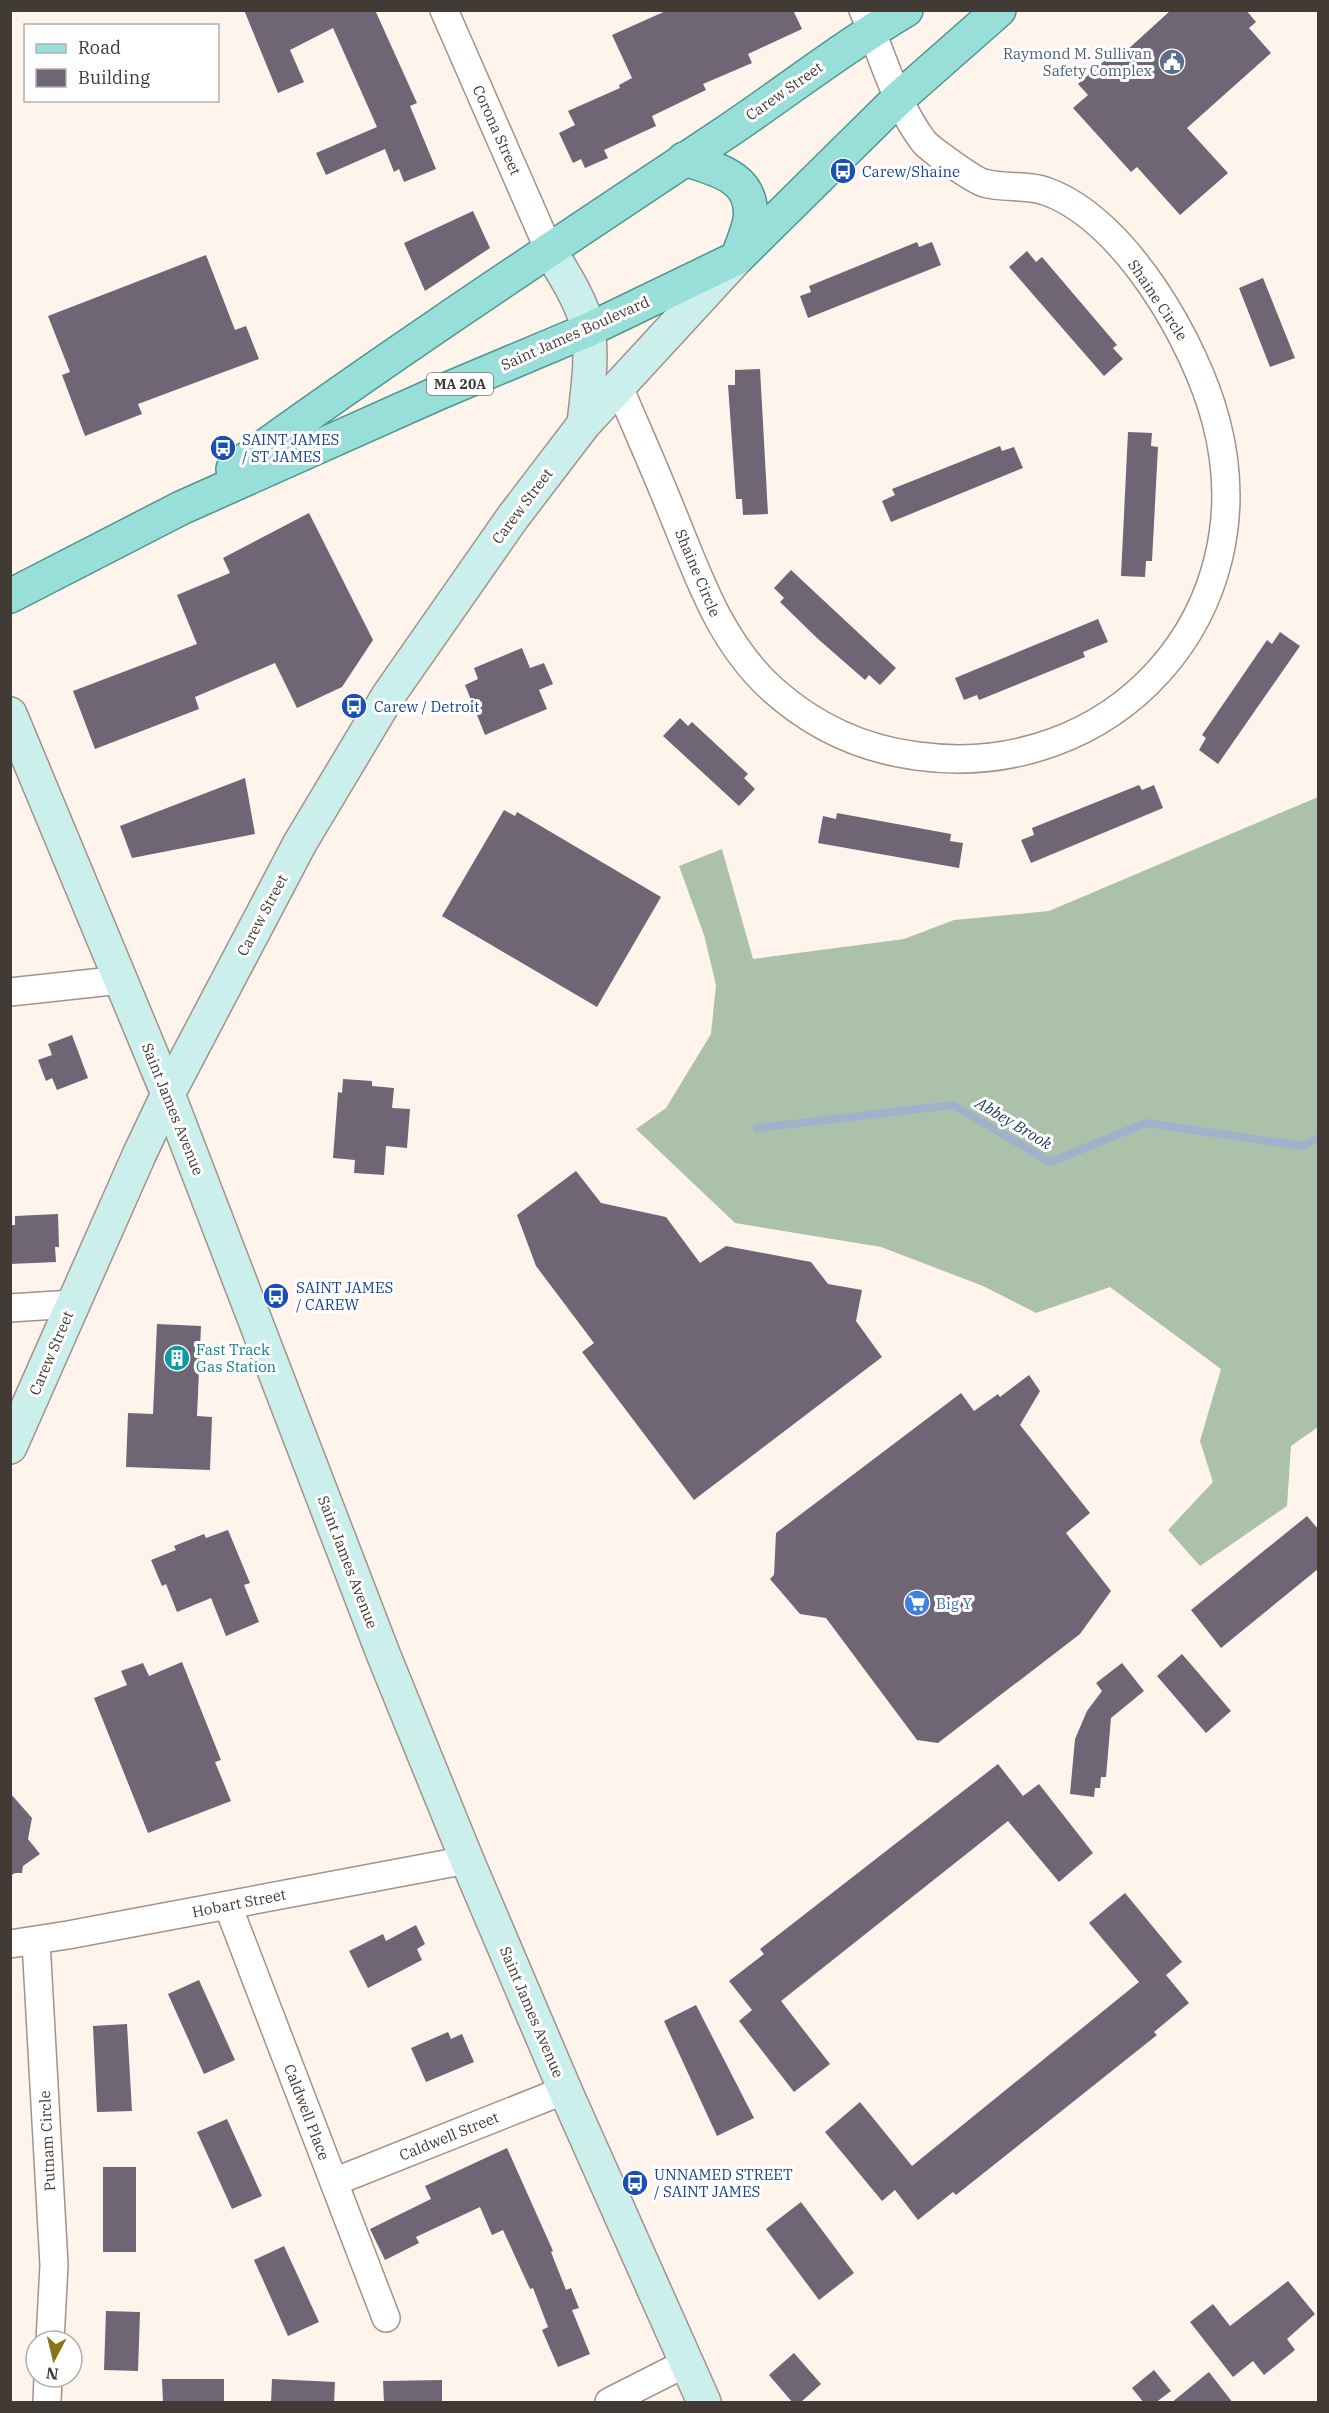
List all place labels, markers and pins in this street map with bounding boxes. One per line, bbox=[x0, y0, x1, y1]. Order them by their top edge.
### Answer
place label: Raymond M. Sullivan Safety Complex bbox=[1003, 44, 1152, 80]
public building icon: Raymond M. Sullivan Safety Complex bbox=[1157, 47, 1187, 77]
bus stop icon: Carew/Shaine bbox=[828, 156, 858, 186]
place label: Carew/Shaine bbox=[862, 162, 960, 181]
place label: SAINT JAMES / ST JAMES bbox=[242, 430, 339, 466]
bus stop icon: SAINT JAMES / ST JAMES bbox=[208, 433, 238, 463]
bus stop icon: Carew / Detroit bbox=[339, 691, 369, 721]
place label: Carew / Detroit bbox=[374, 697, 480, 716]
place label: SAINT JAMES / CAREW bbox=[296, 1278, 393, 1314]
bus stop icon: SAINT JAMES / CAREW bbox=[261, 1281, 291, 1311]
place label: Fast Track Gas Station bbox=[196, 1340, 277, 1376]
building icon: Fast Track Gas Station bbox=[162, 1343, 192, 1373]
supermarket icon: Big Y bbox=[902, 1588, 932, 1618]
place label: Big Y bbox=[936, 1594, 972, 1613]
place label: UNNAMED STREET / SAINT JAMES bbox=[654, 2165, 793, 2201]
bus stop icon: UNNAMED STREET / SAINT JAMES bbox=[620, 2168, 650, 2198]

